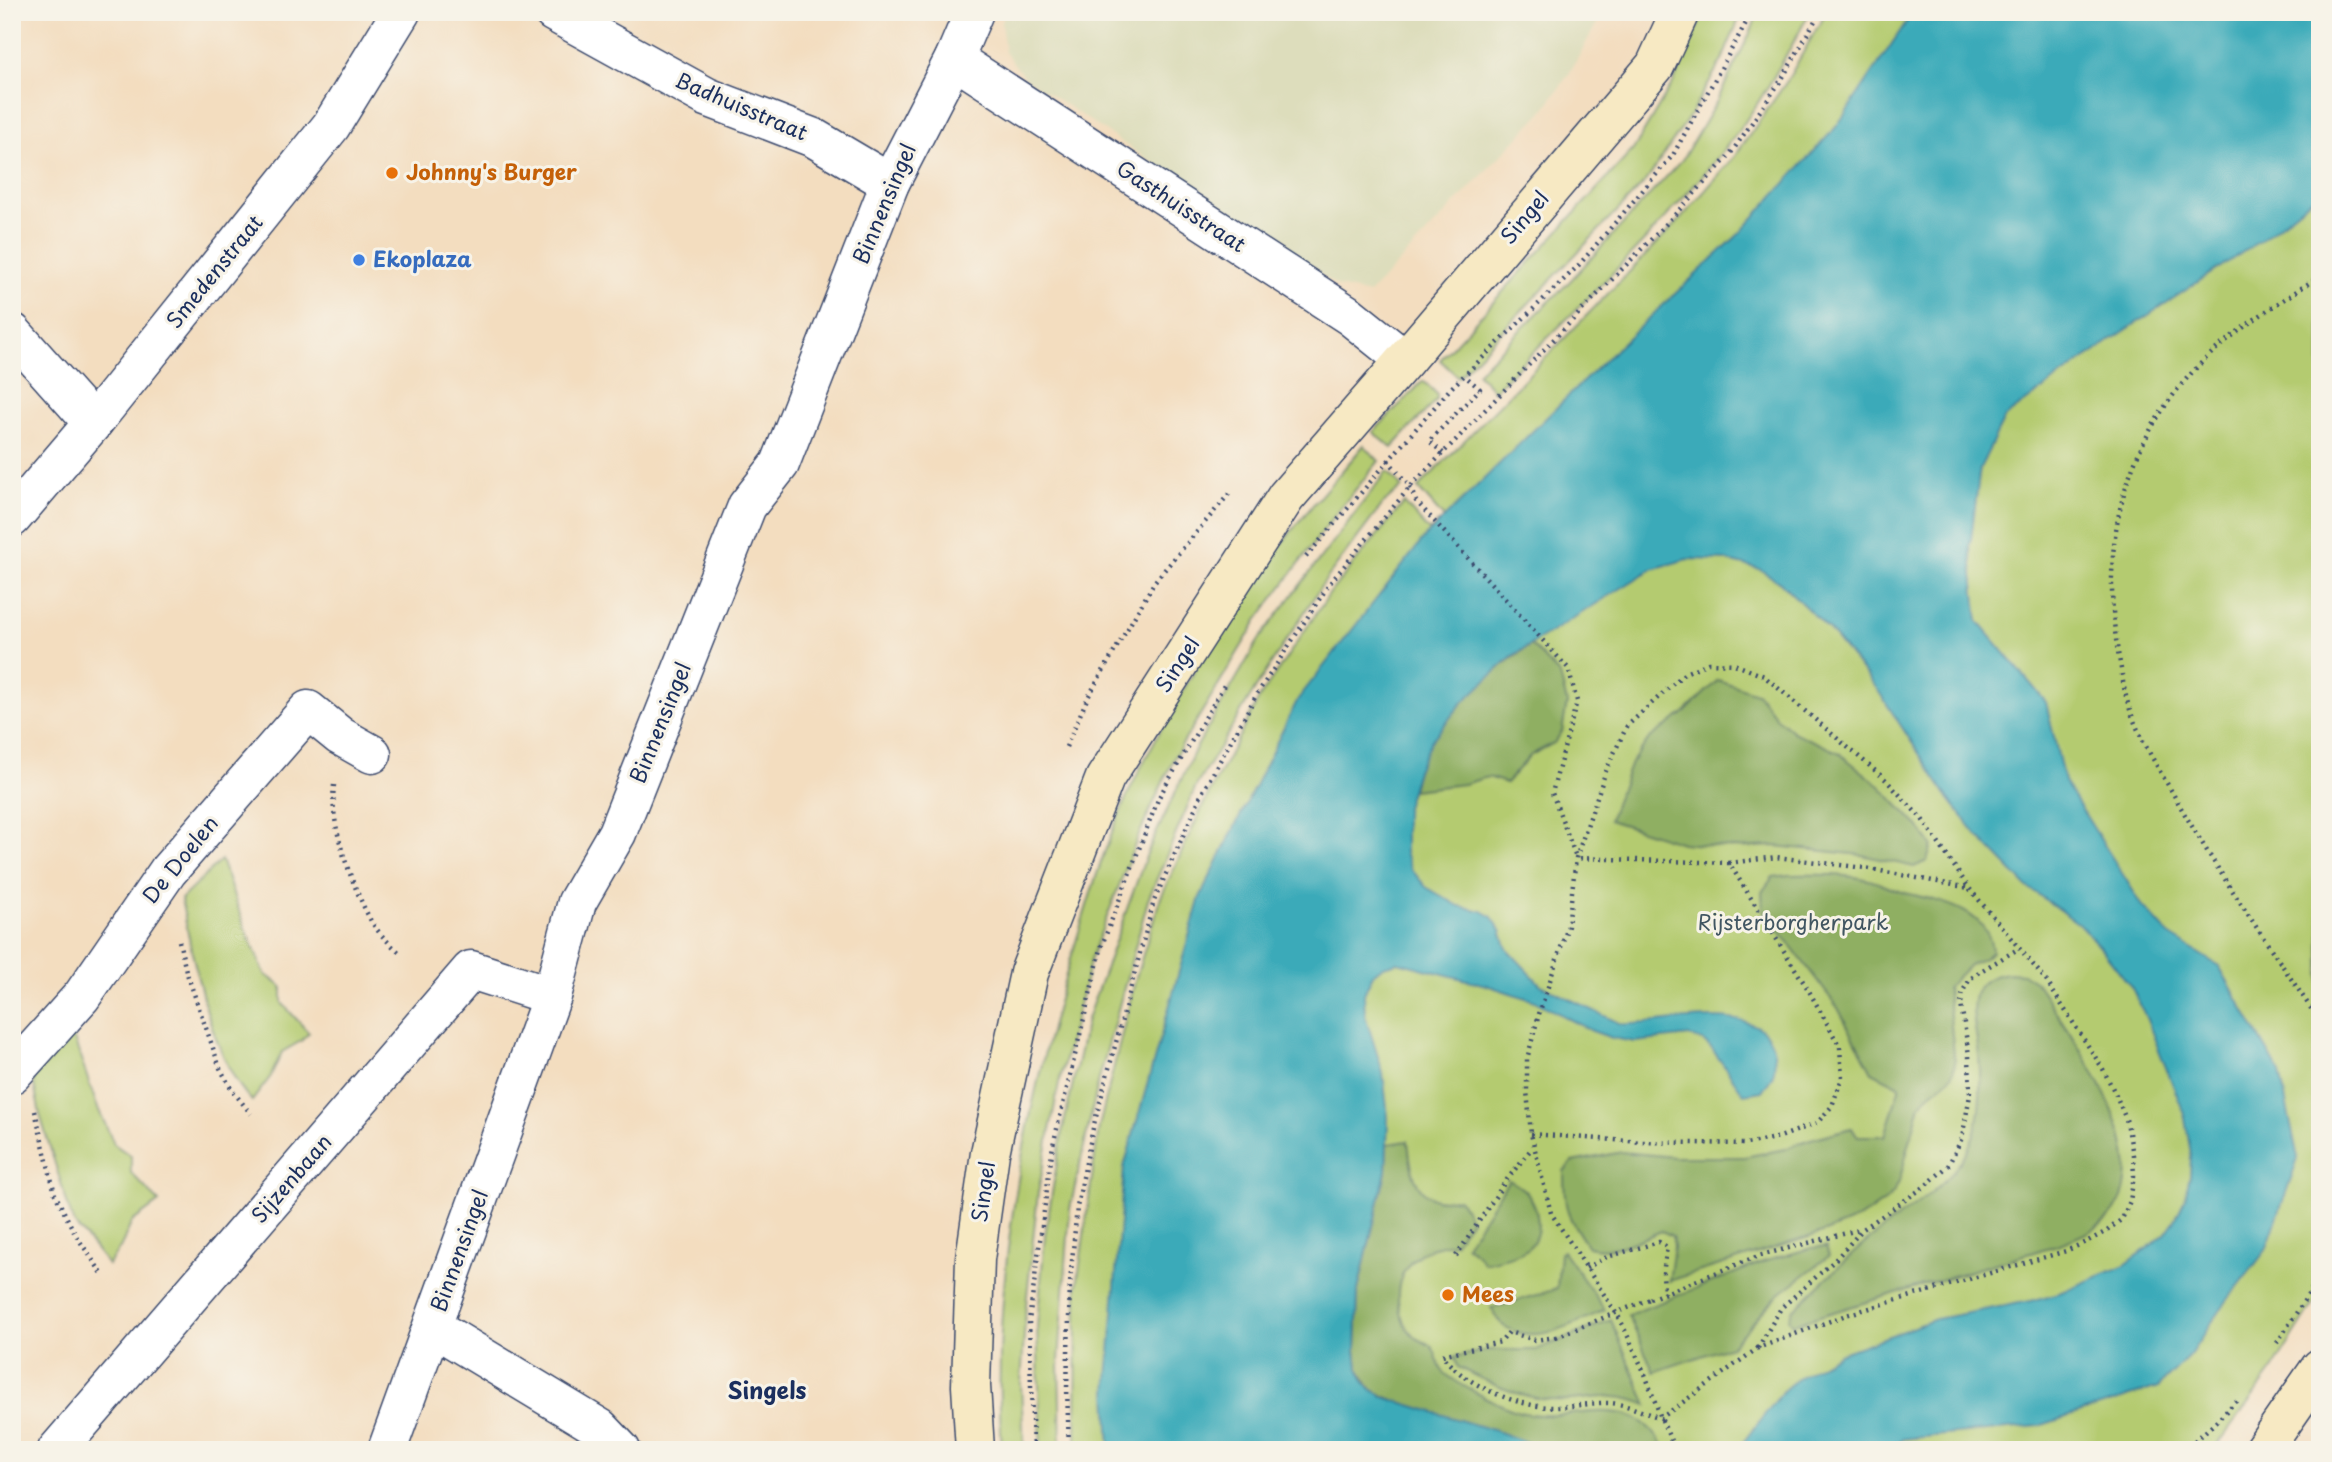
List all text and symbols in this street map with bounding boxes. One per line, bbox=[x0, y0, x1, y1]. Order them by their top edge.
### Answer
street label: Badhuisstraat bbox=[670, 63, 813, 147]
street label: Binnensingel bbox=[843, 138, 923, 268]
street label: Gasthuisstraat bbox=[1111, 151, 1253, 259]
place label: Johnny's Burger bbox=[406, 155, 577, 187]
marker: Johnny's Burger bbox=[384, 165, 400, 181]
street label: Singel bbox=[1492, 183, 1555, 250]
street label: Smedenstraat bbox=[158, 207, 269, 334]
place label: Ekoplaza bbox=[373, 242, 472, 274]
marker: Ekoplaza bbox=[351, 252, 367, 268]
street label: Singel bbox=[1146, 630, 1206, 698]
street label: Binnensingel bbox=[620, 657, 698, 788]
street label: De Doelen bbox=[134, 808, 225, 910]
park label: Rijsterborgherpark bbox=[1698, 905, 1889, 937]
street label: Sijzenbaan bbox=[243, 1126, 338, 1229]
street label: Singel bbox=[962, 1159, 1002, 1224]
street label: Binnensingel bbox=[421, 1185, 495, 1316]
place label: Mees bbox=[1462, 1277, 1514, 1309]
marker: Mees bbox=[1440, 1287, 1456, 1303]
district label: Singels bbox=[727, 1372, 807, 1407]

